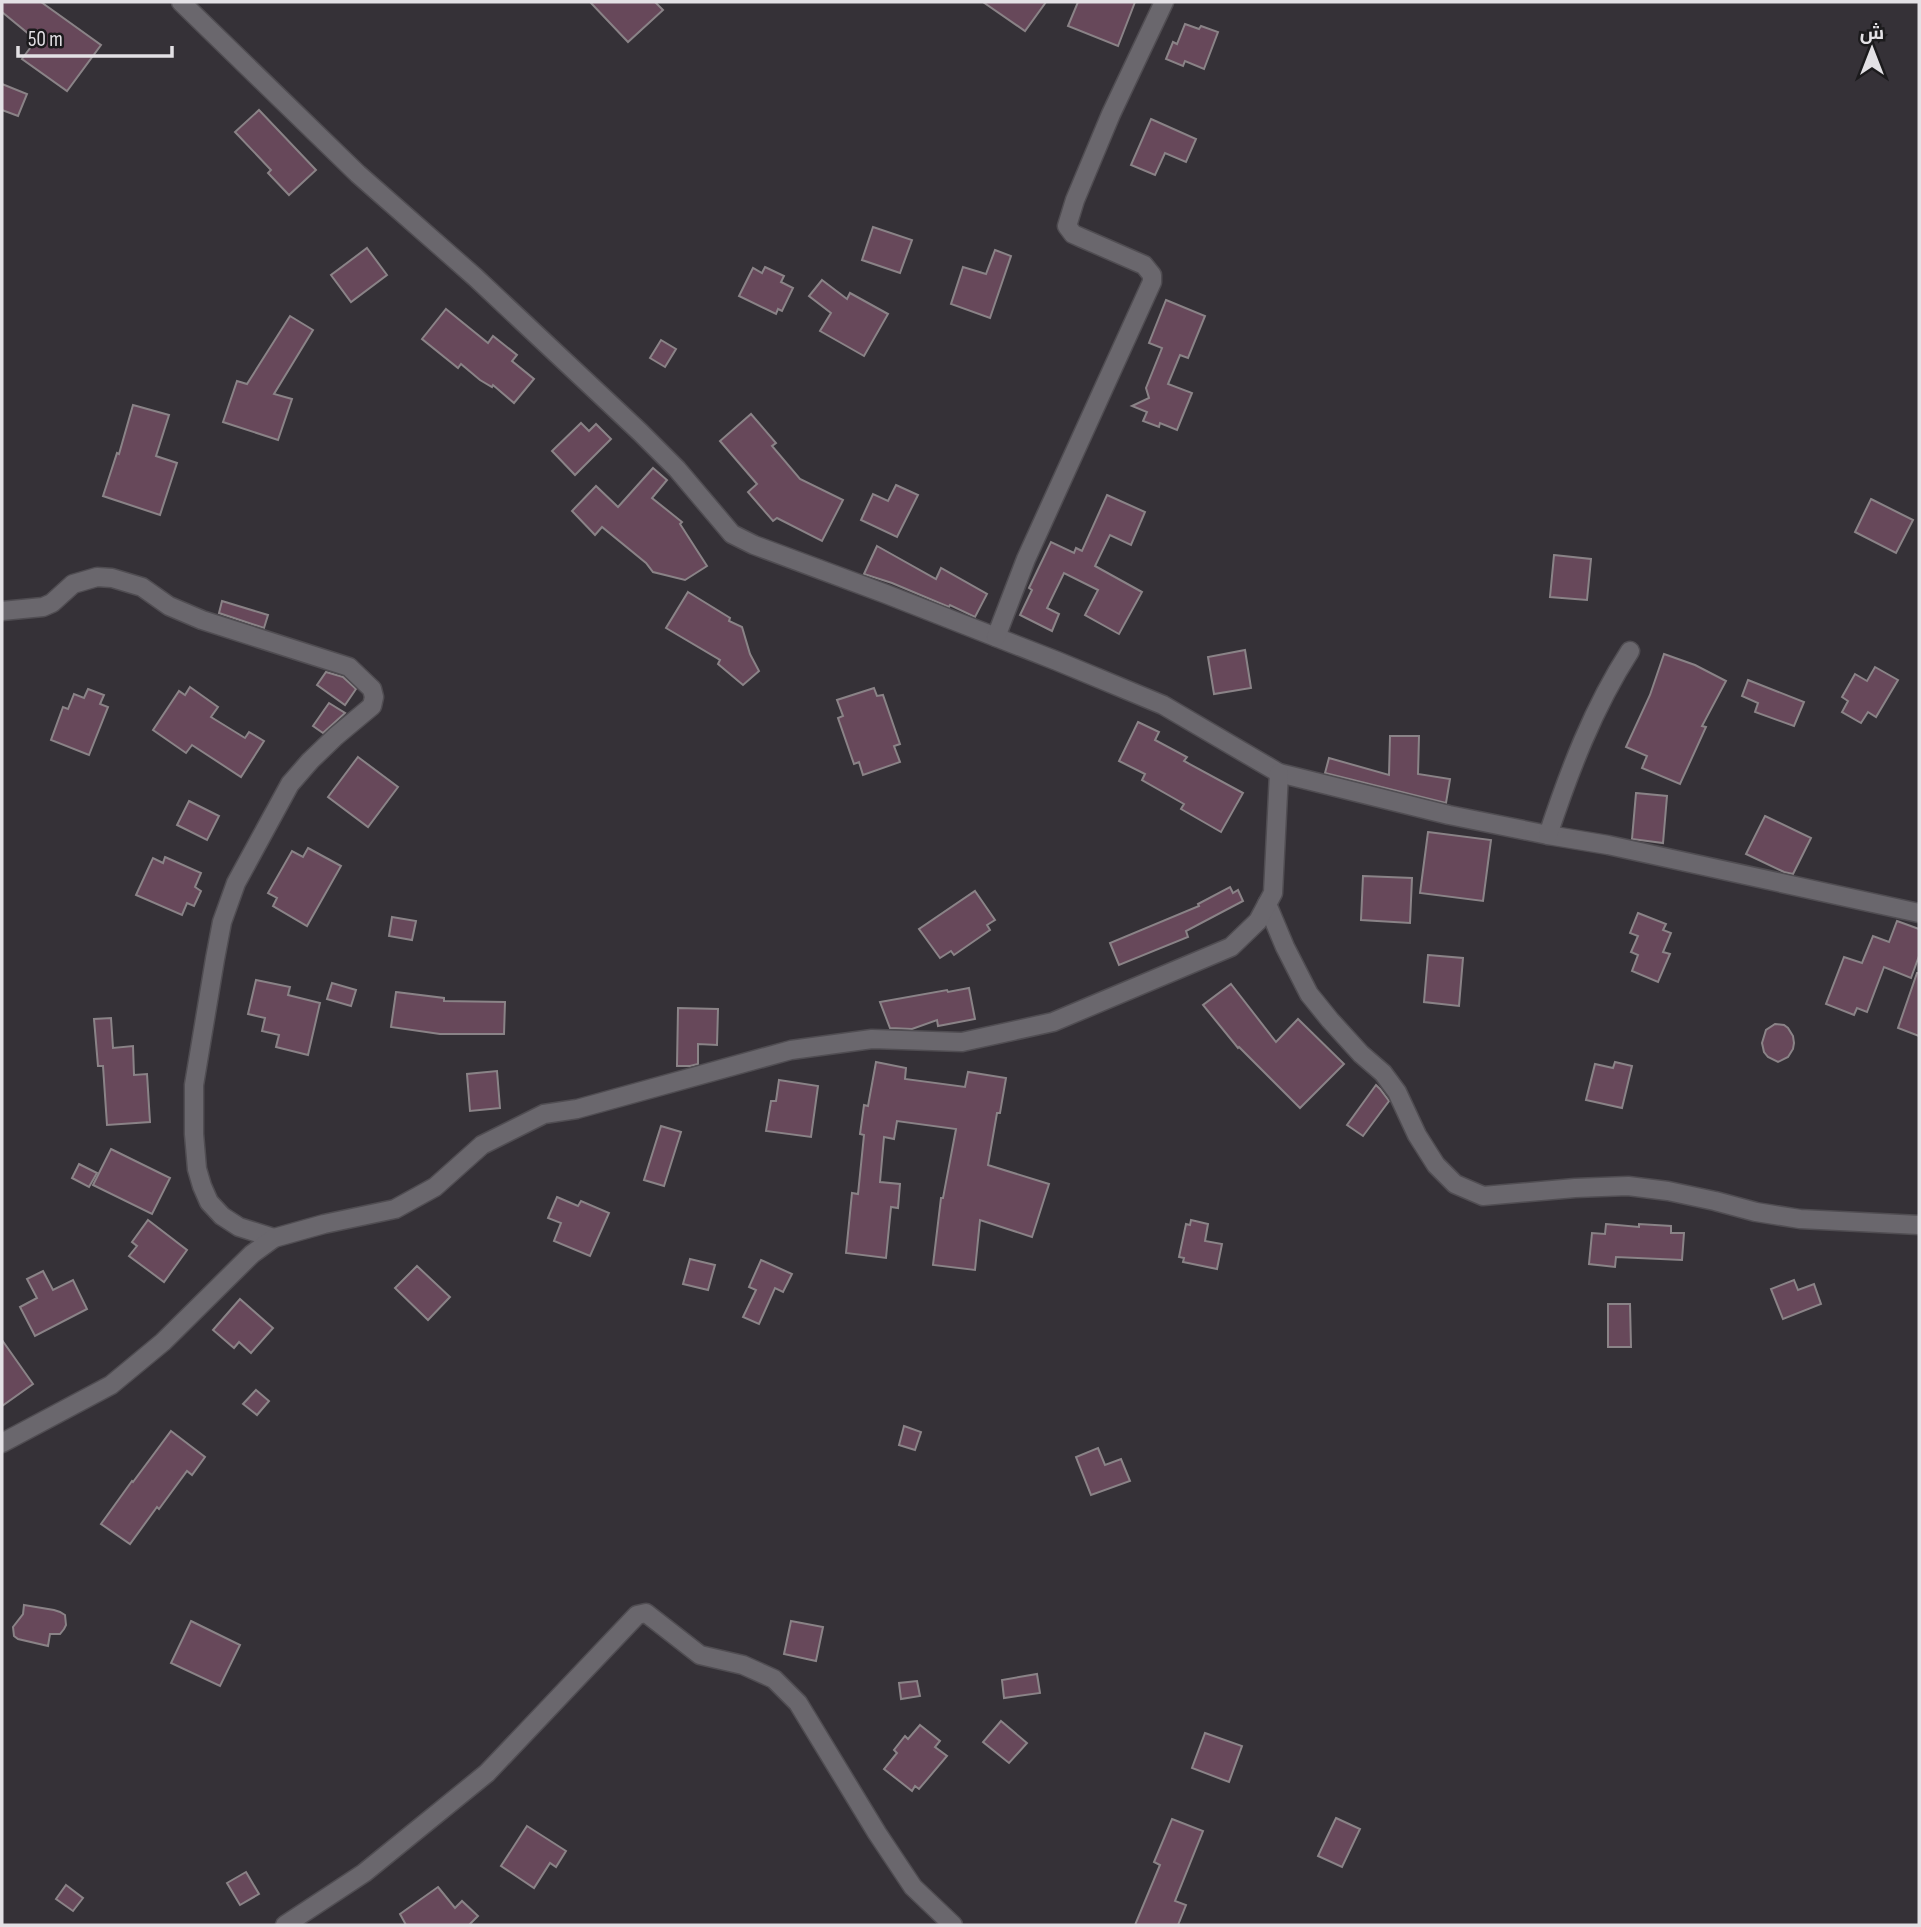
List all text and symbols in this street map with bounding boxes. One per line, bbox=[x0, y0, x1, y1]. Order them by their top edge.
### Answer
scale bar bbox=[18, 14, 172, 58]
north arrow bbox=[1837, 14, 1907, 84]
text: ش bbox=[1860, 22, 1884, 45]
text: 50 m bbox=[28, 27, 63, 52]

